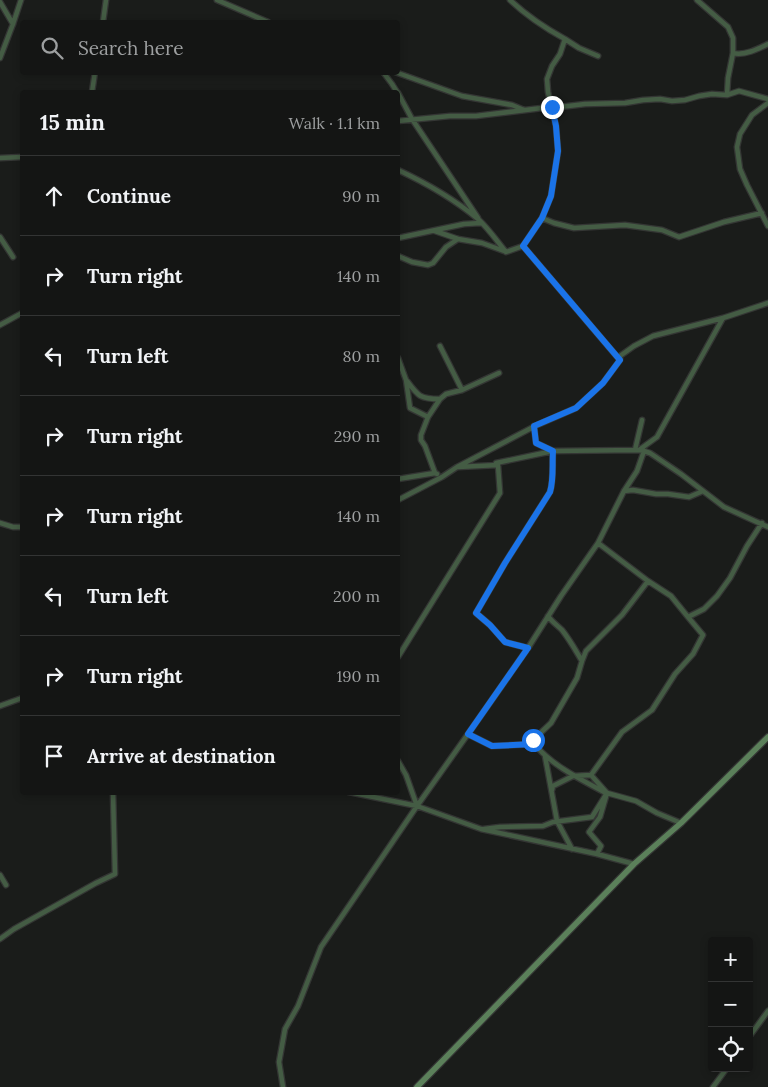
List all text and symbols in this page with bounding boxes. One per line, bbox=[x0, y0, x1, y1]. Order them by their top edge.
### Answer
search box bbox=[20, 20, 400, 75]
icon: search bbox=[38, 34, 66, 62]
text: Search here bbox=[78, 36, 184, 60]
route end bbox=[541, 96, 564, 119]
text: 15 min bbox=[40, 109, 105, 136]
text: Walk · 1.1 km bbox=[288, 113, 380, 133]
icon: ahead bbox=[40, 182, 68, 210]
text: Continue bbox=[87, 184, 171, 208]
text: 90 m bbox=[342, 186, 380, 206]
icon: right bbox=[40, 262, 68, 290]
text: Turn right bbox=[87, 264, 183, 288]
text: 140 m bbox=[337, 266, 380, 286]
icon: left bbox=[40, 342, 68, 370]
text: Turn left bbox=[87, 344, 168, 368]
text: 80 m bbox=[343, 346, 380, 366]
icon: right bbox=[40, 422, 68, 450]
text: Turn right bbox=[87, 424, 183, 448]
text: 290 m bbox=[334, 426, 380, 446]
icon: right bbox=[40, 502, 68, 530]
text: Turn right bbox=[87, 504, 183, 528]
text: 140 m bbox=[337, 506, 380, 526]
icon: left bbox=[40, 582, 68, 610]
text: Turn left bbox=[87, 584, 168, 608]
text: 200 m bbox=[333, 586, 380, 606]
icon: right bbox=[40, 662, 68, 690]
text: Turn right bbox=[87, 664, 183, 688]
text: 190 m bbox=[336, 666, 380, 686]
route start bbox=[522, 729, 545, 752]
icon: arrive bbox=[40, 742, 68, 770]
text: Arrive at destination bbox=[87, 744, 276, 768]
map controls bbox=[708, 937, 753, 1072]
button: + bbox=[708, 937, 753, 982]
button: − bbox=[708, 982, 753, 1027]
button: locate bbox=[708, 1027, 753, 1072]

